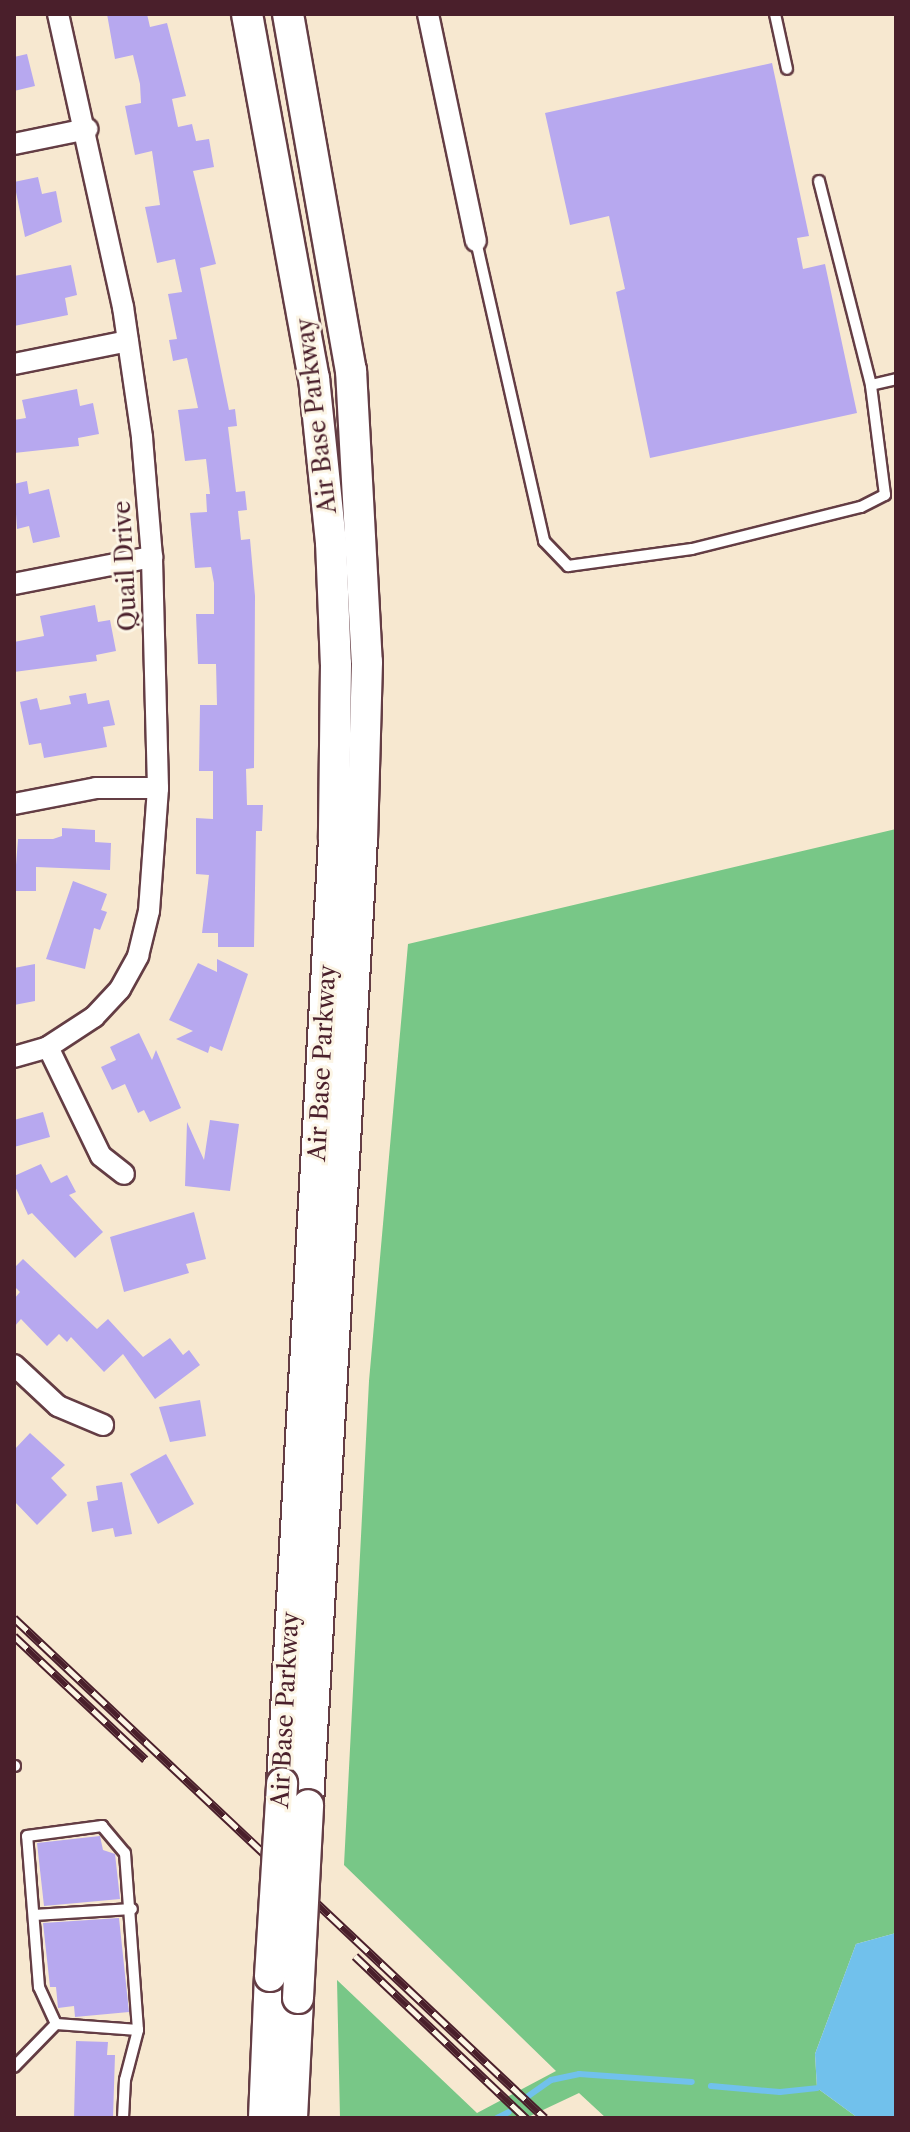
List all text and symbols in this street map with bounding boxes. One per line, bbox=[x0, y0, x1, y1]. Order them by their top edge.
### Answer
street label: Air Base Parkway bbox=[290, 316, 342, 516]
street label: Quail Drive bbox=[107, 500, 143, 632]
street label: Air Base Parkway bbox=[302, 964, 342, 1162]
street label: Air Base Parkway bbox=[265, 1611, 305, 1809]

